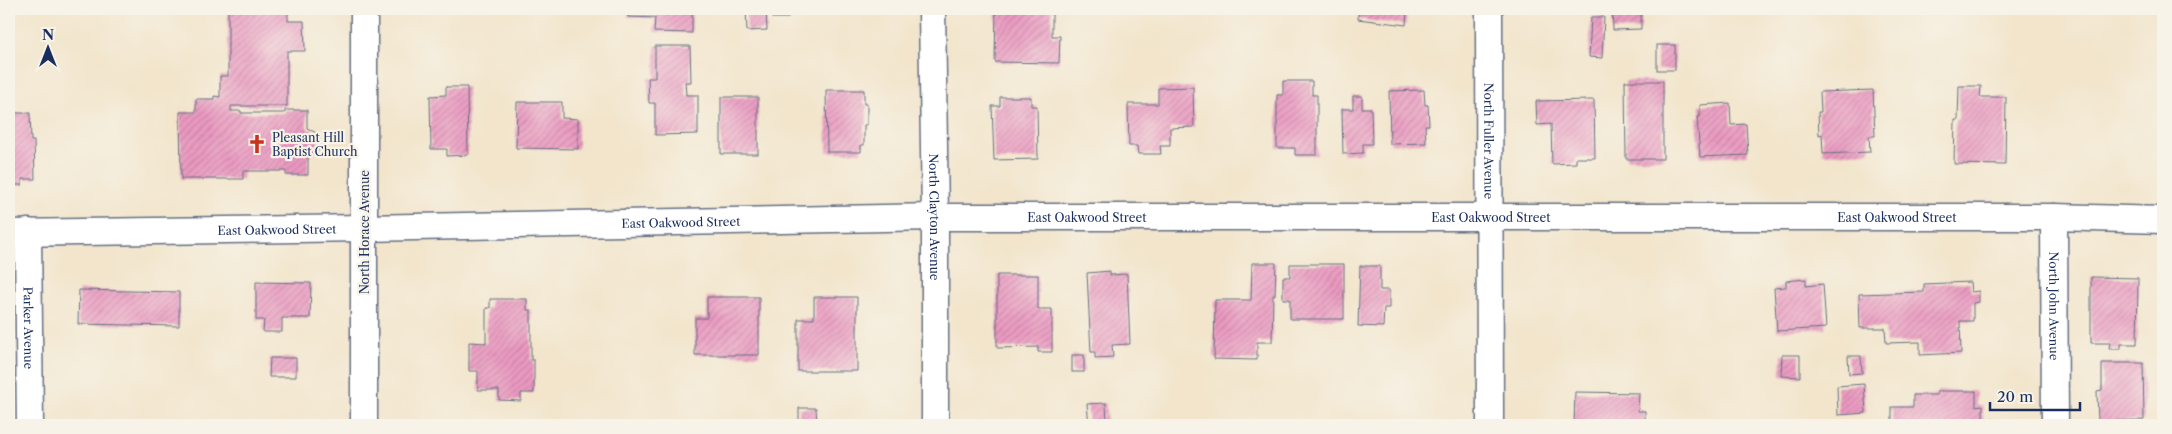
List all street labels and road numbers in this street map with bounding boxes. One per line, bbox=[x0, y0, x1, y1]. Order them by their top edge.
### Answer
street label: North Fuller Avenue bbox=[1482, 83, 1497, 199]
street label: North Clayton Avenue bbox=[927, 153, 943, 281]
street label: North Horace Avenue bbox=[357, 170, 372, 294]
street label: East Oakwood Street bbox=[1027, 210, 1147, 225]
street label: East Oakwood Street bbox=[1431, 210, 1551, 225]
street label: East Oakwood Street bbox=[1837, 210, 1957, 225]
street label: East Oakwood Street bbox=[621, 213, 741, 231]
street label: East Oakwood Street bbox=[217, 221, 337, 238]
street label: North John Avenue bbox=[2047, 252, 2062, 361]
street label: Parker Avenue bbox=[21, 287, 37, 370]

